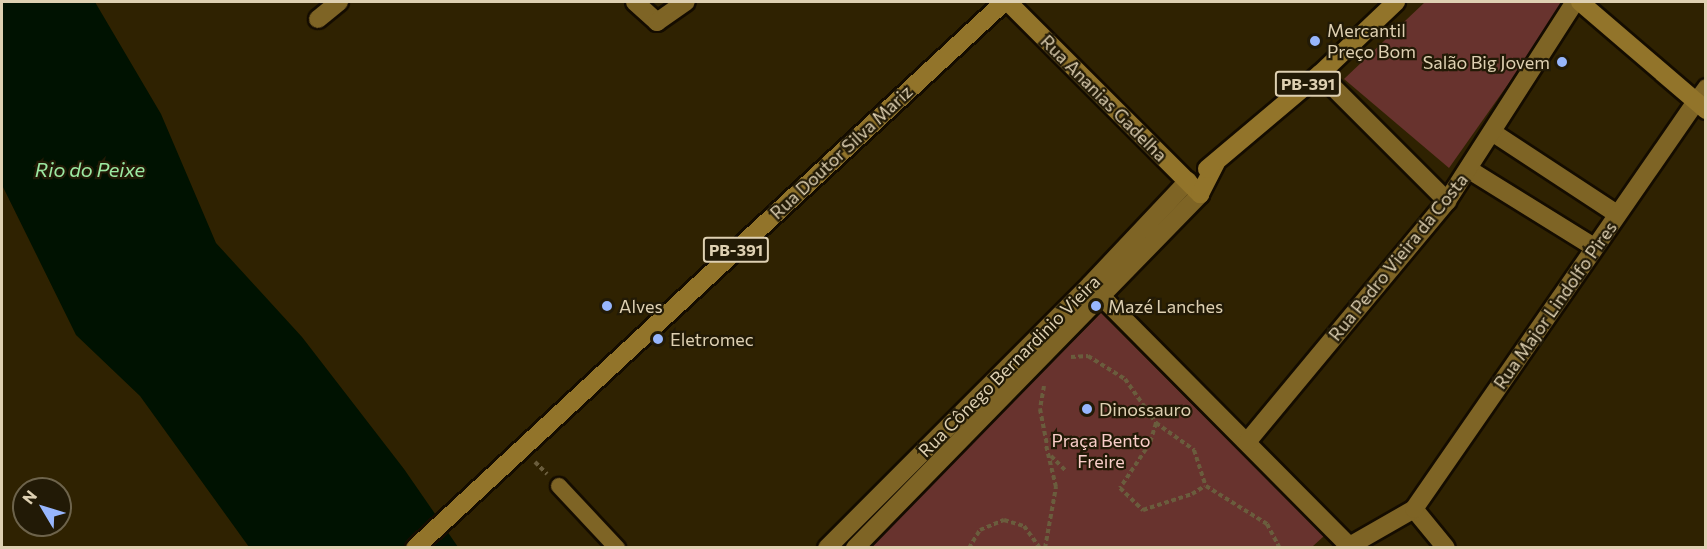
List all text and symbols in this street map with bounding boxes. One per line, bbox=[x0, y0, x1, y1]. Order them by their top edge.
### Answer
place label: Mercantil Preço Bom bbox=[1327, 20, 1416, 63]
street label: Rua Ananias Gadelha bbox=[1036, 30, 1172, 166]
marker: Mercantil Preço Bom bbox=[1308, 34, 1322, 48]
place label: Salão Big Jovem bbox=[1423, 51, 1550, 73]
marker: Salão Big Jovem bbox=[1555, 55, 1569, 69]
road number: PB-391 bbox=[1274, 71, 1342, 97]
street label: Rua Doutor Silva Mariz bbox=[765, 81, 917, 223]
water label: Rio do Peixe bbox=[35, 157, 145, 181]
street label: Rua Pedro Vieira da Costa bbox=[1324, 169, 1472, 345]
street label: Rua Major Lindolfo Pires bbox=[1489, 217, 1621, 393]
road number: PB-391 bbox=[702, 237, 771, 263]
street label: Rua Cônego Bernardinio Vieira bbox=[914, 271, 1104, 461]
place label: Alves bbox=[619, 295, 663, 317]
place label: Mazé Lanches bbox=[1108, 295, 1223, 317]
marker: Alves bbox=[600, 299, 614, 313]
marker: Mazé Lanches bbox=[1089, 299, 1103, 313]
place label: Eletromec bbox=[670, 328, 754, 350]
marker: Eletromec bbox=[651, 332, 665, 346]
place label: Dinossauro bbox=[1099, 398, 1191, 420]
marker: Dinossauro bbox=[1080, 402, 1094, 416]
park label: Praça Bento Freire bbox=[1052, 430, 1150, 472]
north arrow bbox=[12, 477, 72, 537]
text: N bbox=[18, 486, 40, 507]

